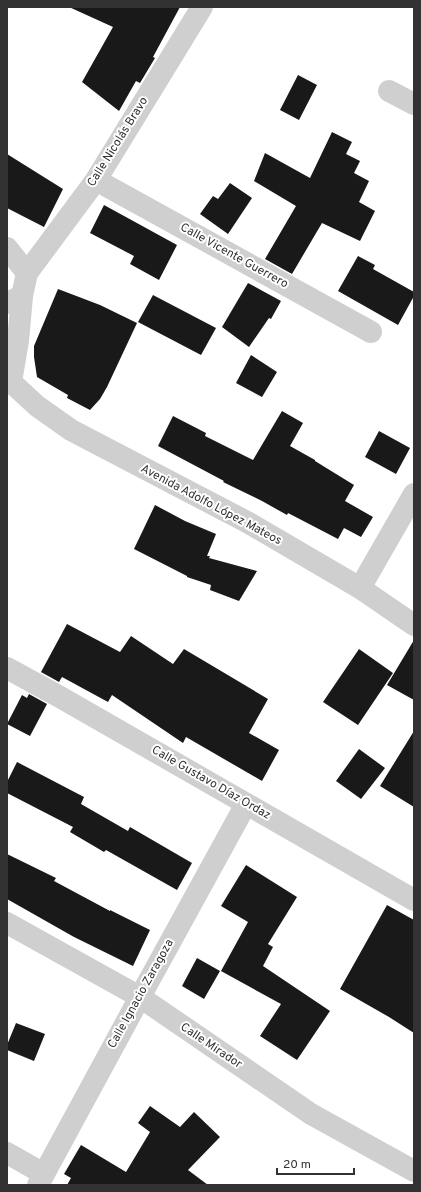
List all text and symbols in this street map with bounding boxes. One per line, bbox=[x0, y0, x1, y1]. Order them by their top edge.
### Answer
street label: Calle Nicolás Bravo bbox=[84, 94, 152, 190]
street label: Calle Vicente Guerrero bbox=[177, 220, 291, 293]
street label: Avenida Adolfo López Mateos bbox=[138, 461, 284, 549]
street label: Calle Gustavo Díaz Ordaz bbox=[148, 742, 274, 824]
street label: Calle Ignacio Zaragoza bbox=[104, 937, 178, 1051]
street label: Calle Mirador bbox=[177, 1019, 245, 1073]
scale bar bbox=[277, 1150, 354, 1176]
text: 20 m bbox=[283, 1157, 311, 1173]

